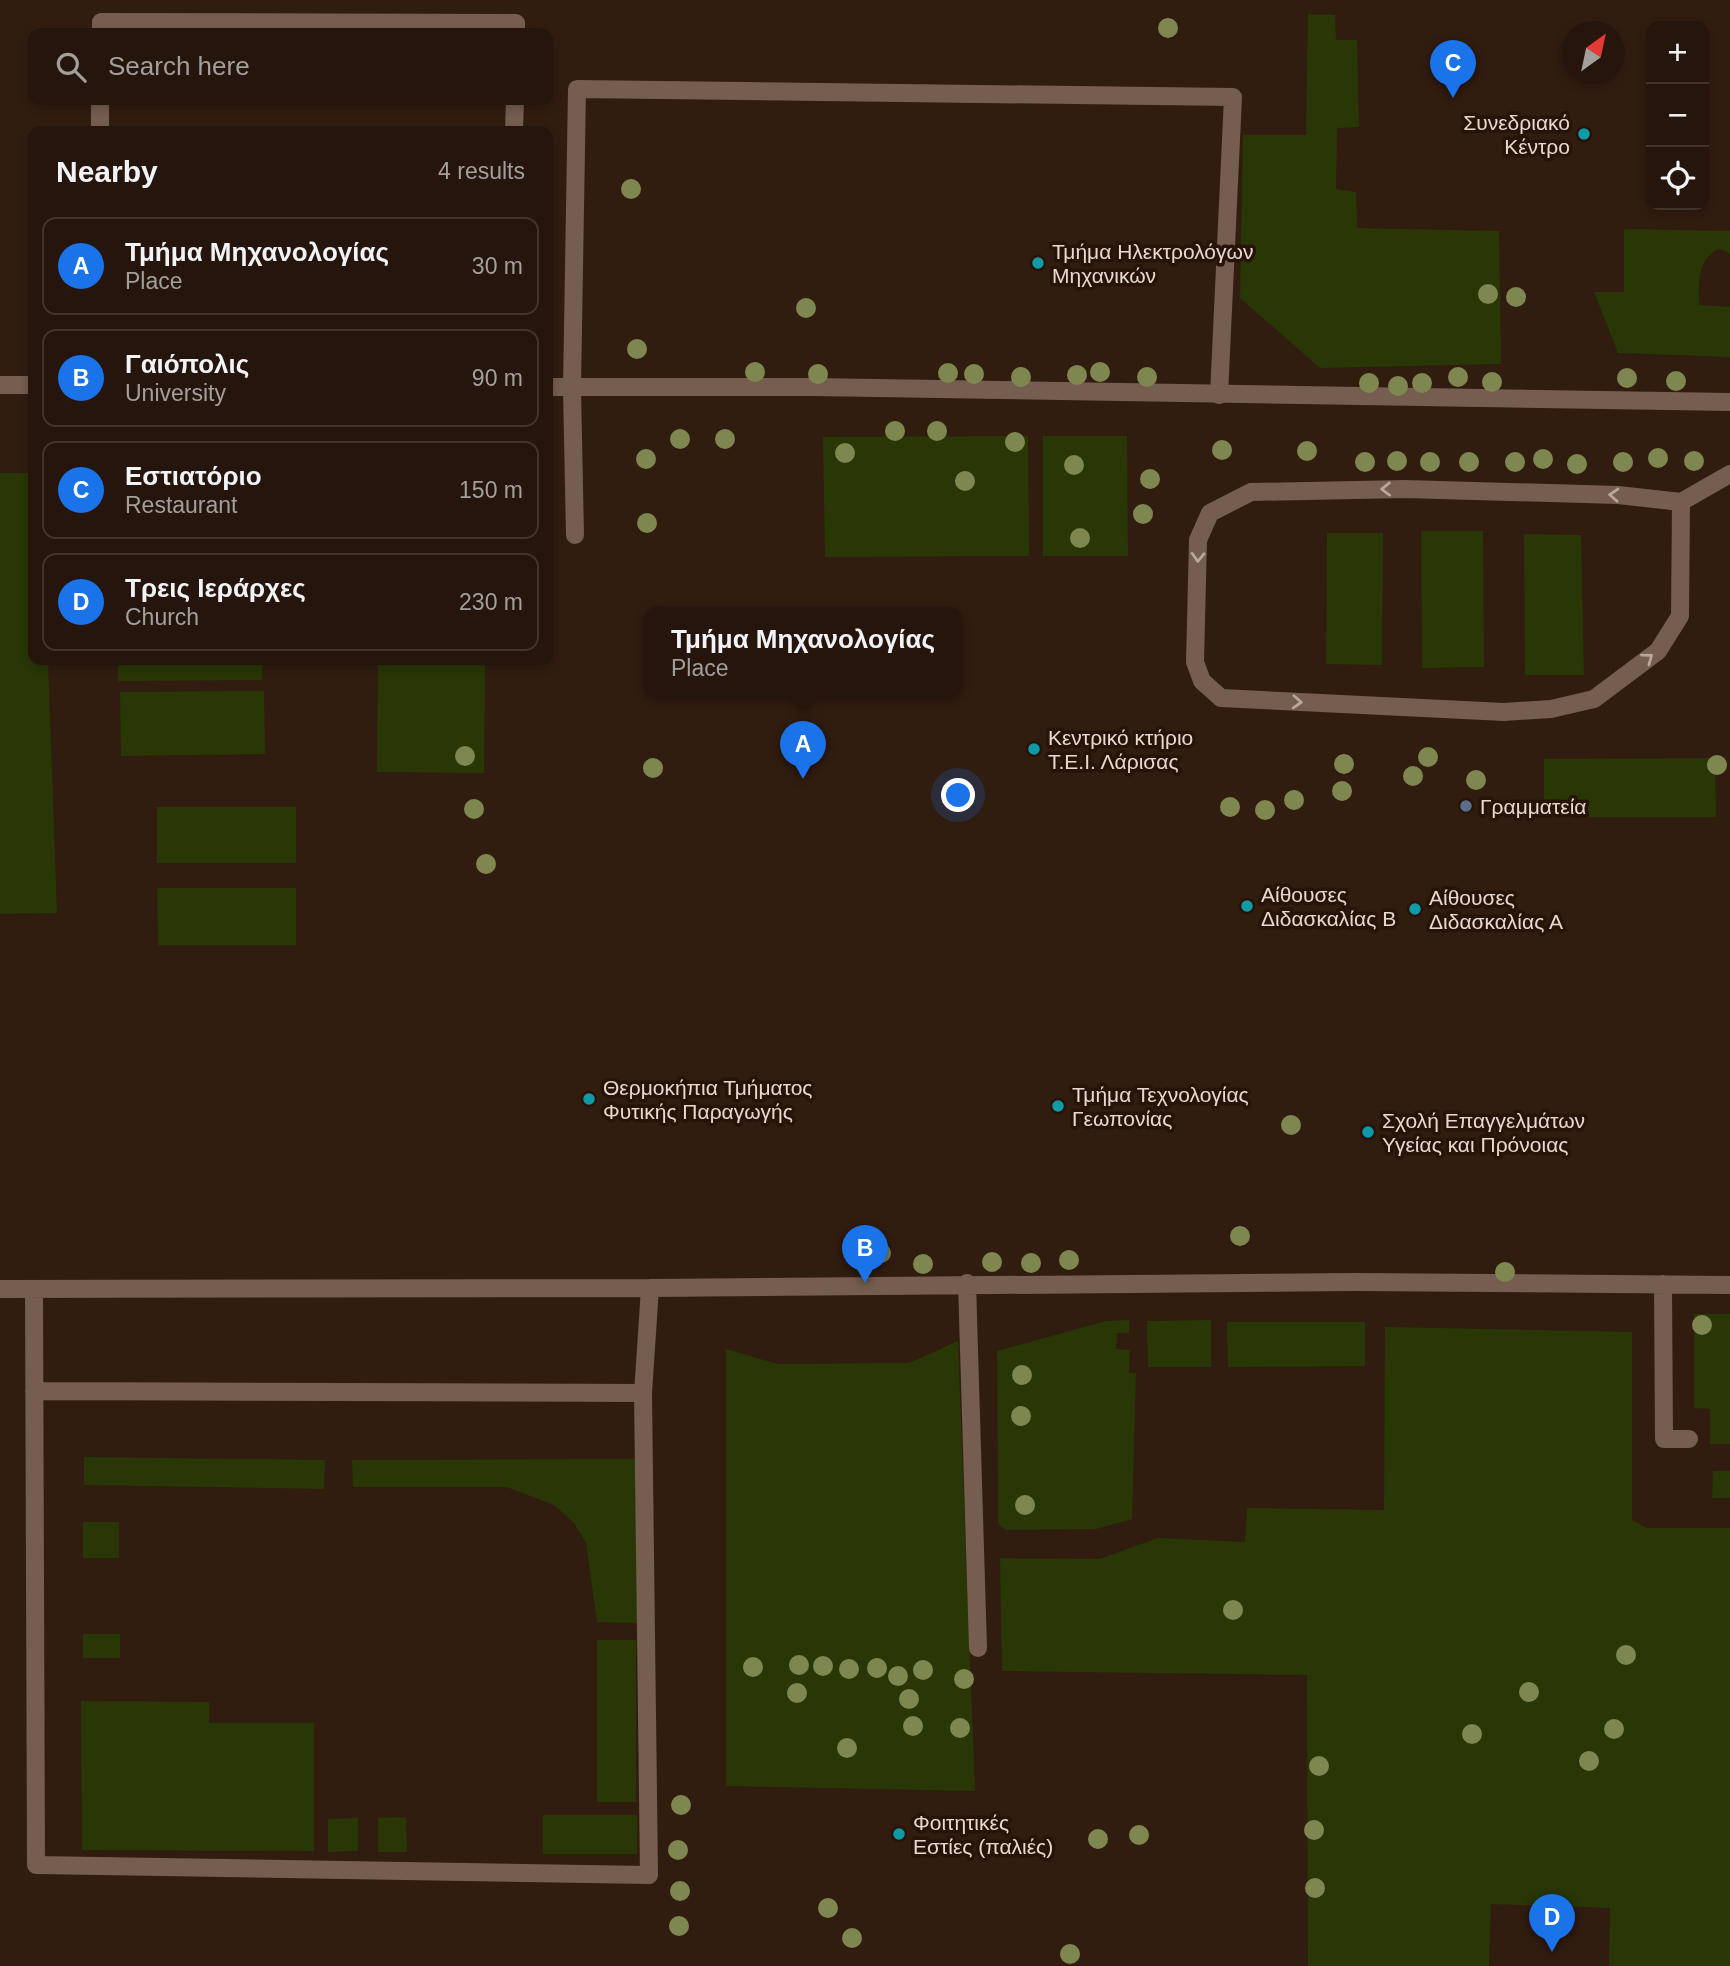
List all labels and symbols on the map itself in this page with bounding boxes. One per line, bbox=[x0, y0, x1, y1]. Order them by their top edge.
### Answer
north arrow bbox=[1562, 21, 1625, 84]
pin: C bbox=[1430, 40, 1476, 98]
place label: Συνεδριακό Κέντρο bbox=[1463, 111, 1570, 158]
marker: Συνεδριακό Κέντρο bbox=[1576, 126, 1592, 142]
place label: Τμήμα Ηλεκτρολόγων Μηχανικών bbox=[1052, 240, 1253, 287]
marker: Τμήμα Ηλεκτρολόγων Μηχανικών bbox=[1030, 255, 1046, 271]
one-way arrow bbox=[1380, 481, 1391, 497]
one-way arrow bbox=[1608, 488, 1619, 503]
one-way arrow bbox=[1190, 552, 1205, 563]
one-way arrow bbox=[1641, 654, 1653, 666]
one-way arrow bbox=[1292, 695, 1303, 710]
pin: A bbox=[780, 721, 826, 779]
place label: Κεντρικό κτήριο Τ.Ε.Ι. Λάρισας bbox=[1048, 726, 1193, 773]
marker: Κεντρικό κτήριο Τ.Ε.Ι. Λάρισας bbox=[1026, 741, 1042, 757]
your location bbox=[941, 778, 975, 812]
place label: Γραμματεία bbox=[1480, 795, 1586, 818]
marker: Γραμματεία bbox=[1458, 798, 1474, 814]
place label: Αίθουσες Διδασκαλίας Β bbox=[1261, 883, 1396, 930]
place label: Αίθουσες Διδασκαλίας Α bbox=[1429, 886, 1563, 933]
marker: Αίθουσες Διδασκαλίας Β bbox=[1239, 898, 1255, 914]
marker: Αίθουσες Διδασκαλίας Α bbox=[1407, 901, 1423, 917]
place label: Θερμοκήπια Τμήματος Φυτικής Παραγωγής bbox=[603, 1076, 812, 1123]
place label: Τμήμα Τεχνολογίας Γεωπονίας bbox=[1072, 1083, 1249, 1130]
marker: Θερμοκήπια Τμήματος Φυτικής Παραγωγής bbox=[581, 1091, 597, 1107]
marker: Τμήμα Τεχνολογίας Γεωπονίας bbox=[1050, 1098, 1066, 1114]
place label: Σχολή Επαγγελμάτων Υγείας και Πρόνοιας bbox=[1382, 1109, 1585, 1156]
marker: Σχολή Επαγγελμάτων Υγείας και Πρόνοιας bbox=[1360, 1124, 1376, 1140]
pin: B bbox=[842, 1225, 888, 1283]
place label: Φοιτητικές Εστίες (παλιές) bbox=[913, 1811, 1053, 1858]
marker: Φοιτητικές Εστίες (παλιές) bbox=[891, 1826, 907, 1842]
pin: D bbox=[1529, 1894, 1575, 1952]

